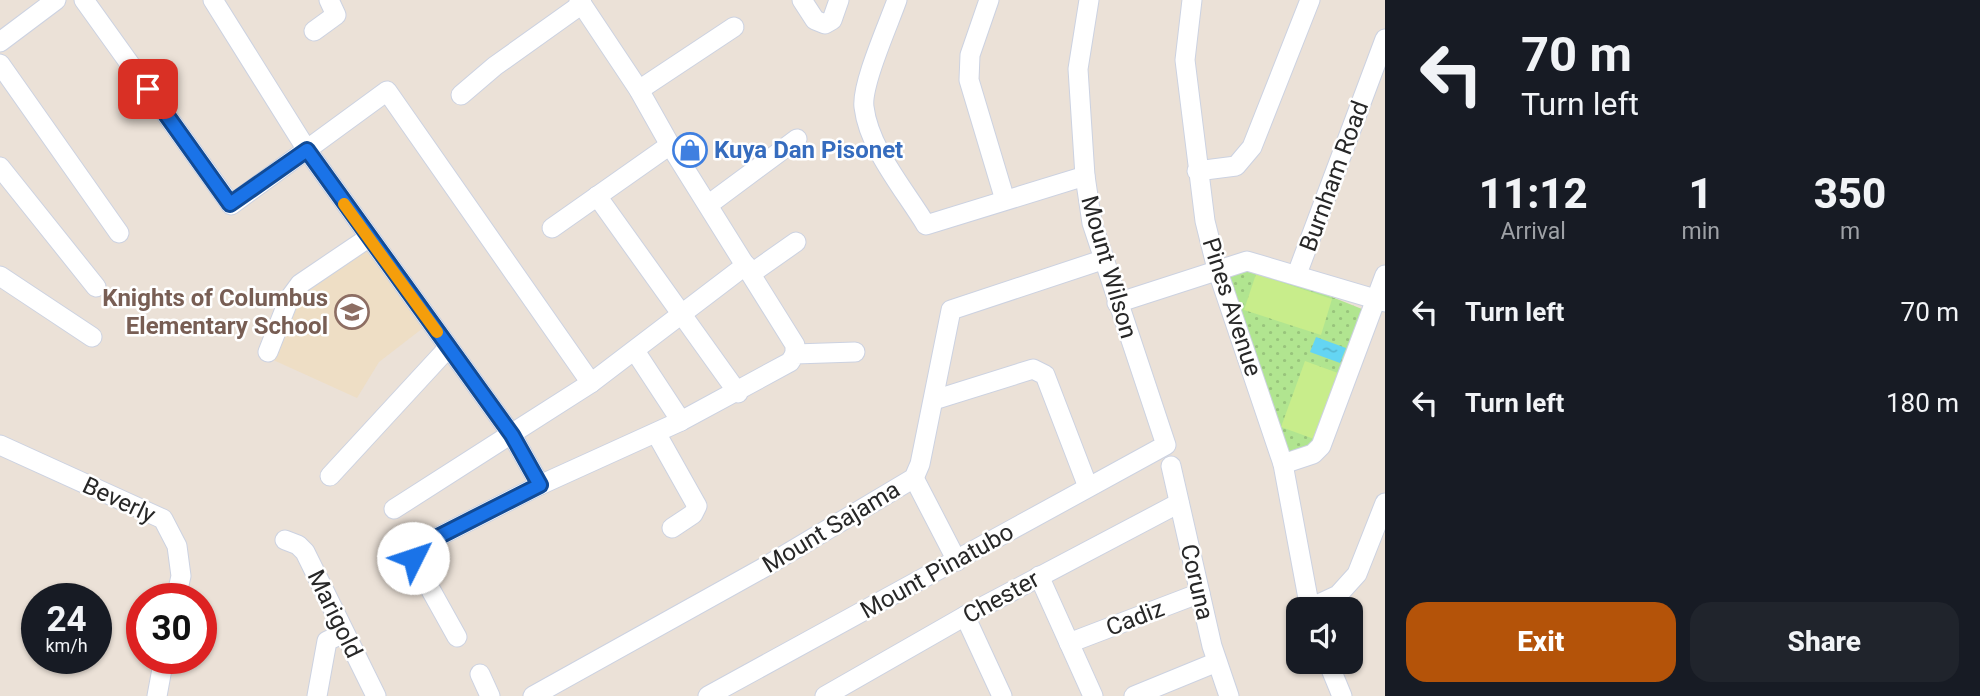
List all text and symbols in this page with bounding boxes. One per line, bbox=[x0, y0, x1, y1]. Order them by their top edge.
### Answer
text: 70 m bbox=[1521, 26, 1632, 83]
icon: left bbox=[1406, 28, 1497, 119]
pin bbox=[118, 59, 178, 119]
icon: arrive bbox=[129, 70, 167, 108]
text: Turn left bbox=[1521, 85, 1639, 123]
street label: Burnham Road bbox=[1294, 97, 1374, 255]
shop icon: Kuya Dan Pisonet bbox=[671, 131, 709, 169]
place label: Kuya Dan Pisonet bbox=[714, 136, 903, 164]
text: 11:12 bbox=[1479, 169, 1588, 218]
text: 1 bbox=[1689, 169, 1713, 218]
text: 350 bbox=[1814, 169, 1886, 218]
street label: Mount Wilson bbox=[1075, 192, 1143, 342]
text: Arrival bbox=[1501, 218, 1566, 245]
text: min bbox=[1681, 218, 1720, 245]
text: m bbox=[1840, 218, 1860, 245]
street label: Pines Avenue bbox=[1196, 234, 1268, 380]
place label: Knights of Columbus Elementary School bbox=[102, 284, 328, 340]
school or university icon: Knights of Columbus Elementary School bbox=[333, 293, 371, 331]
icon: left bbox=[1406, 293, 1444, 331]
text: Turn left bbox=[1465, 297, 1564, 327]
text: 70 m bbox=[1901, 297, 1959, 327]
icon: left bbox=[1406, 384, 1444, 422]
text: Turn left bbox=[1465, 388, 1564, 418]
text: 180 m bbox=[1886, 388, 1959, 418]
street label: Beverly bbox=[78, 471, 160, 529]
street label: Mount Sajama bbox=[757, 475, 905, 579]
street label: Mount Pinatubo bbox=[856, 517, 1018, 625]
position arrow bbox=[376, 521, 450, 595]
street label: Coruna bbox=[1175, 541, 1219, 623]
street label: Marigold bbox=[302, 565, 368, 663]
street label: Chester bbox=[958, 565, 1044, 629]
speed limit sign: 30 bbox=[126, 583, 217, 674]
street label: Cadiz bbox=[1102, 594, 1168, 642]
map controls bbox=[1286, 597, 1363, 674]
button: sound bbox=[1286, 597, 1363, 674]
text: 24 bbox=[46, 599, 87, 640]
button: Exit bbox=[1406, 602, 1676, 682]
button: Share bbox=[1690, 602, 1959, 682]
text: km/h bbox=[45, 635, 88, 656]

